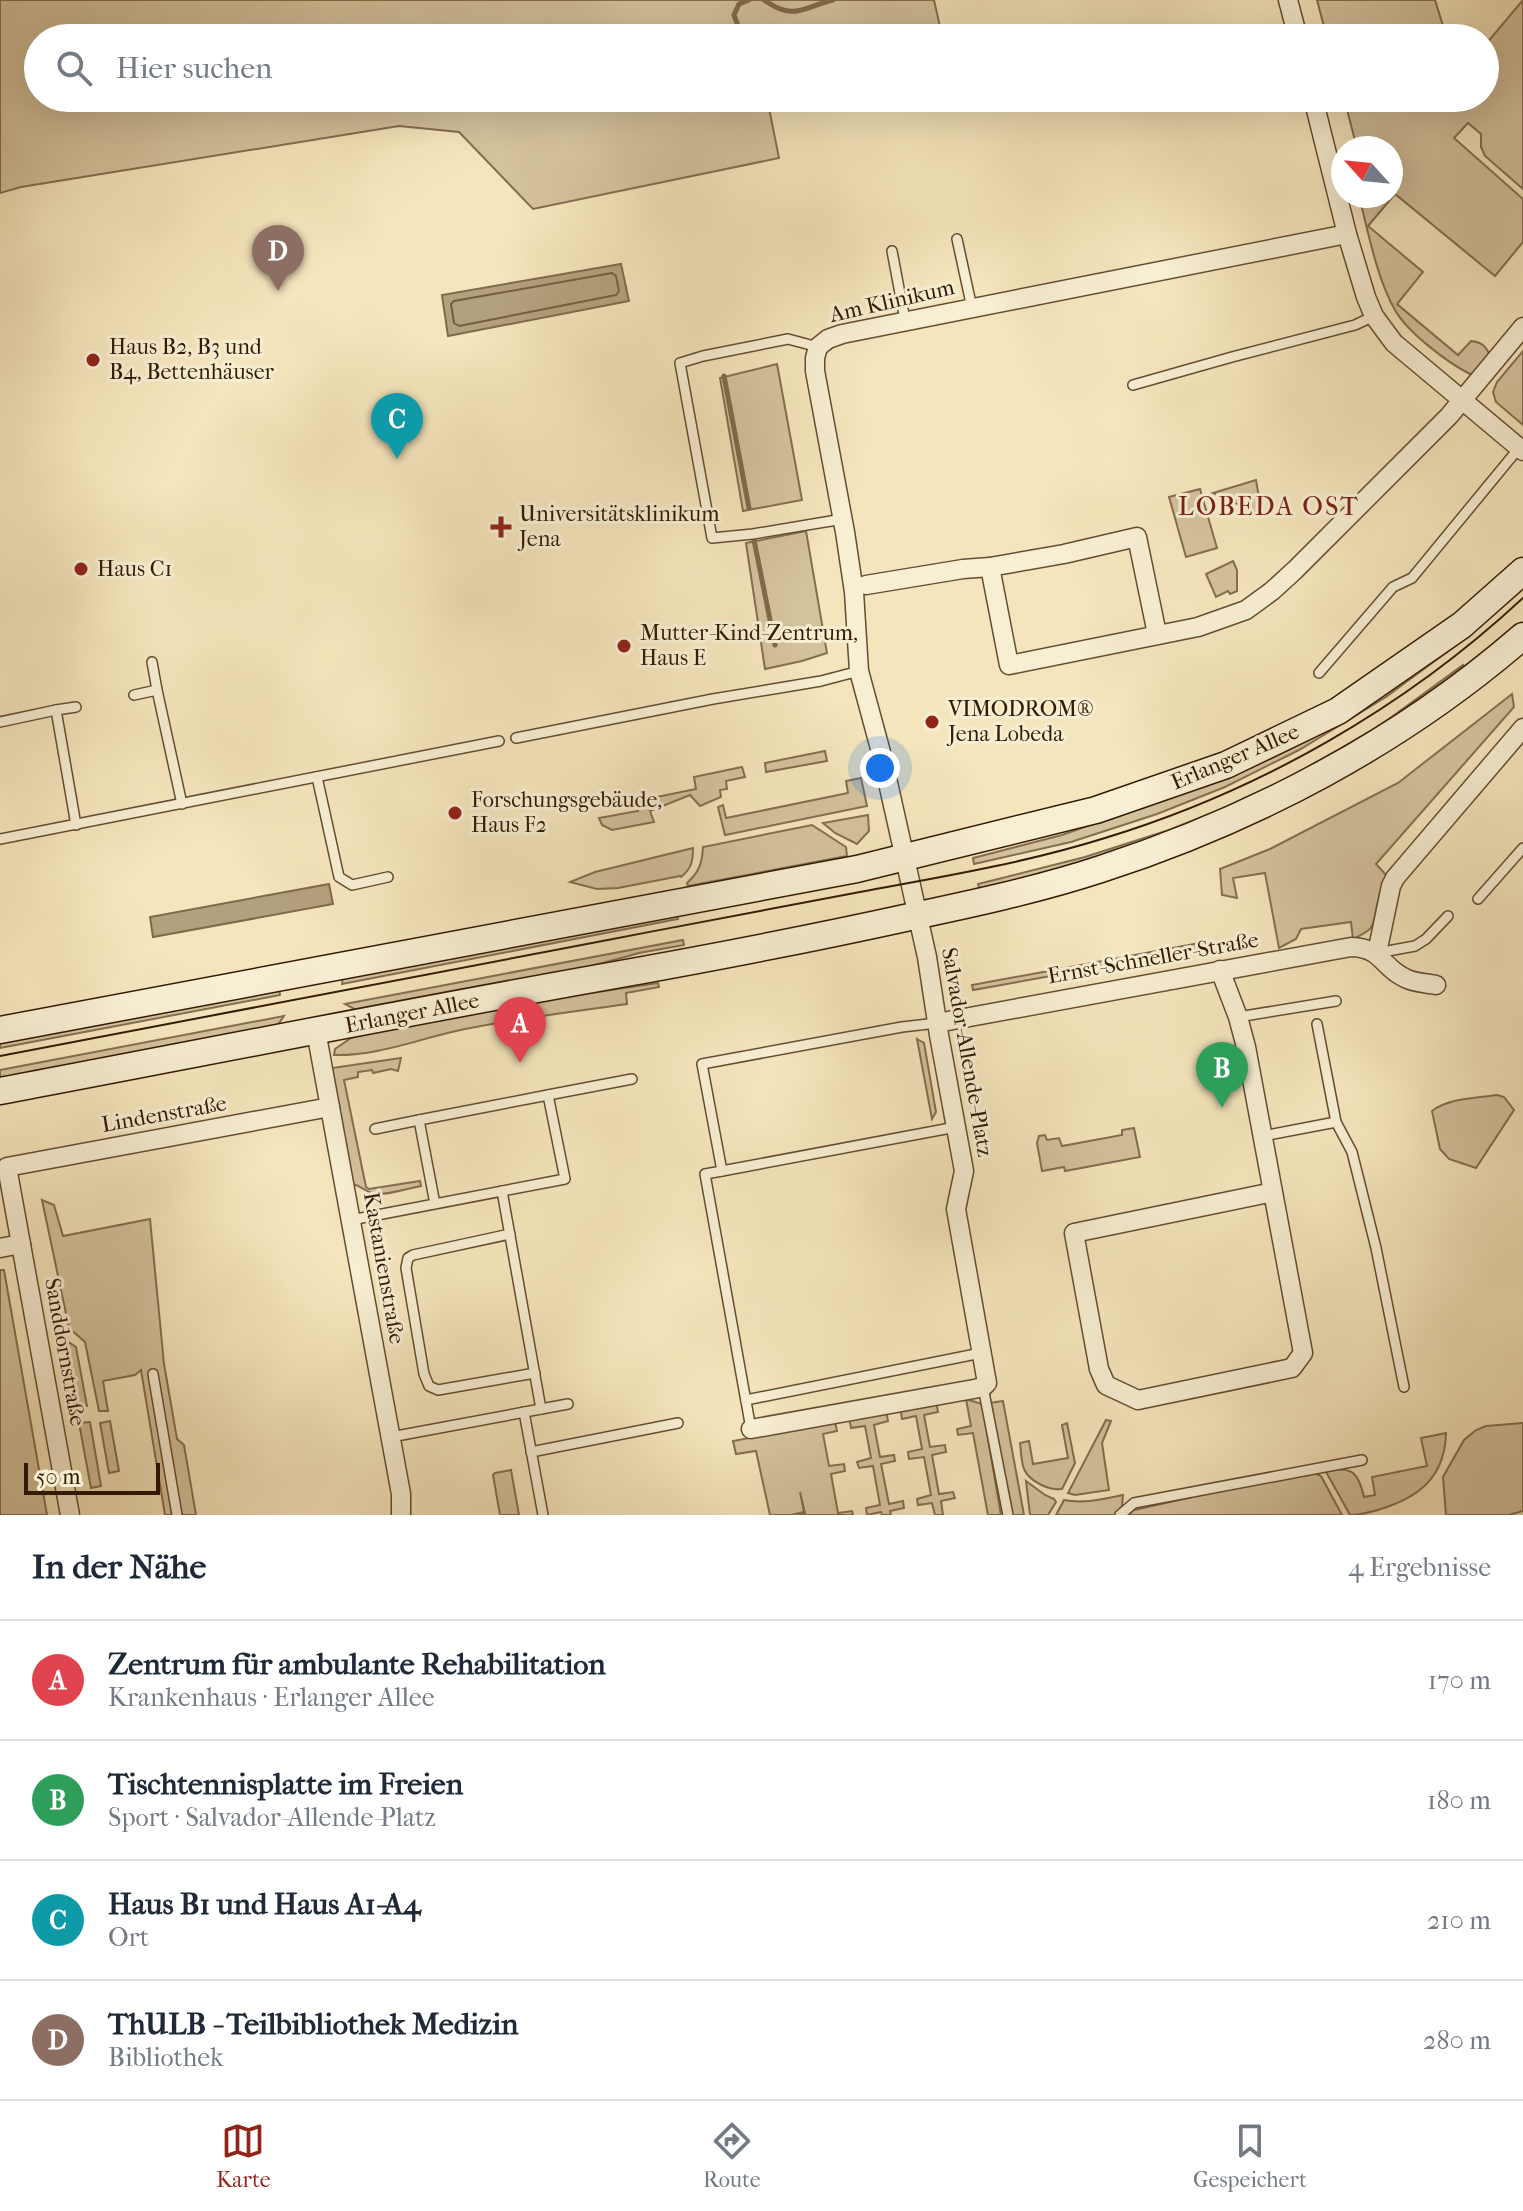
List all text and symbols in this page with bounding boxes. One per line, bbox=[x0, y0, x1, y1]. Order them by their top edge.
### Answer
search box bbox=[24, 24, 1499, 112]
icon: search bbox=[52, 46, 96, 90]
text: Hier suchen bbox=[116, 51, 272, 86]
north arrow bbox=[1331, 136, 1403, 208]
pin: D bbox=[252, 225, 304, 291]
street label: Am Klinikum bbox=[826, 274, 958, 328]
place label: Haus B2, B3 und B4, Bettenhäuser bbox=[109, 334, 275, 385]
marker: Haus B2, B3 und B4, Bettenhäuser bbox=[84, 351, 102, 369]
pin: C bbox=[371, 393, 423, 459]
district label: LOBEDA OST bbox=[1178, 491, 1360, 522]
place label: Universitätsklinikum Jena bbox=[517, 501, 720, 552]
marker: Universitätsklinikum Jena bbox=[490, 516, 512, 538]
place label: Haus C1 bbox=[97, 556, 172, 582]
marker: Haus C1 bbox=[72, 560, 90, 578]
place label: Mutter-Kind-Zentrum, Haus E bbox=[640, 620, 858, 671]
marker: Mutter-Kind-Zentrum, Haus E bbox=[615, 637, 633, 655]
place label: VIMODROM® Jena Lobeda bbox=[946, 696, 1094, 747]
marker: VIMODROM® Jena Lobeda bbox=[923, 713, 941, 731]
street label: Erlanger Allee bbox=[1167, 718, 1303, 796]
your location bbox=[860, 748, 900, 788]
place label: Forschungsgebäude, Haus F2 bbox=[471, 787, 662, 838]
marker: Forschungsgebäude, Haus F2 bbox=[446, 804, 464, 822]
street label: Ernst-Schneller-Straße bbox=[1046, 927, 1261, 989]
street label: Salvador-Allende-Platz bbox=[936, 945, 998, 1159]
street label: Erlanger Allee bbox=[343, 987, 482, 1039]
pin: A bbox=[494, 997, 546, 1063]
pin: B bbox=[1196, 1042, 1248, 1108]
street label: Lindenstraße bbox=[99, 1090, 229, 1138]
street label: Kastanienstraße bbox=[358, 1190, 410, 1346]
street label: Sanddornstraße bbox=[39, 1276, 91, 1428]
scale bar bbox=[24, 1459, 160, 1495]
text: 50 m bbox=[36, 1464, 81, 1490]
text: In der Nähe bbox=[32, 1547, 206, 1587]
text: 4 Ergebnisse bbox=[1348, 1552, 1491, 1583]
text: Zentrum für ambulante Rehabilitation bbox=[108, 1647, 606, 1682]
text: A bbox=[50, 1665, 66, 1696]
text: 170 m bbox=[1428, 1665, 1491, 1696]
text: Krankenhaus · Erlanger Allee bbox=[108, 1682, 435, 1713]
text: Tischtennisplatte im Freien bbox=[108, 1767, 463, 1802]
text: B bbox=[50, 1785, 66, 1816]
text: 180 m bbox=[1427, 1785, 1491, 1816]
text: Sport · Salvador-Allende-Platz bbox=[108, 1802, 436, 1833]
text: Haus B1 und Haus A1-A4 bbox=[108, 1887, 421, 1922]
text: C bbox=[49, 1905, 67, 1936]
text: 210 m bbox=[1427, 1905, 1491, 1936]
text: Ort bbox=[108, 1922, 149, 1953]
text: ThULB - Teilbibliothek Medizin bbox=[108, 2007, 518, 2042]
text: D bbox=[48, 2025, 68, 2056]
text: 280 m bbox=[1423, 2025, 1491, 2056]
text: Bibliothek bbox=[108, 2042, 223, 2073]
tab: Karte bbox=[216, 2119, 271, 2193]
tab: Route bbox=[703, 2119, 761, 2193]
tab: Gespeichert bbox=[1193, 2119, 1307, 2193]

